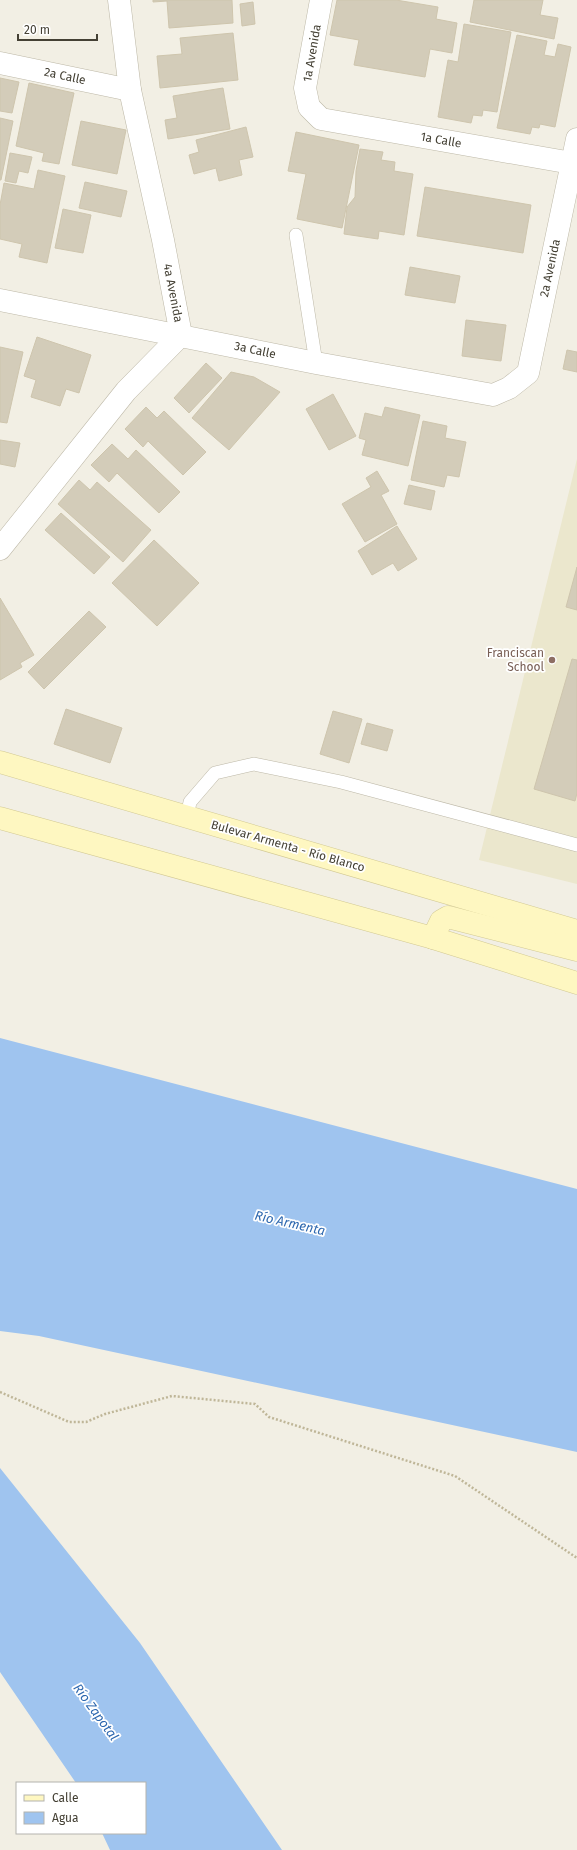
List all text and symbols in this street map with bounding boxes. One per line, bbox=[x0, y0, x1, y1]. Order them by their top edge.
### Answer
scale bar bbox=[18, 16, 97, 42]
text: 20 m bbox=[24, 23, 50, 37]
street label: 1a Avenida bbox=[300, 23, 324, 83]
street label: 2a Calle bbox=[43, 65, 87, 87]
street label: 1a Calle bbox=[419, 130, 463, 150]
street label: 2a Avenida bbox=[537, 238, 563, 298]
street label: 4a Avenida bbox=[160, 262, 186, 324]
street label: 3a Calle bbox=[233, 339, 277, 361]
place label: Franciscan School bbox=[487, 646, 544, 674]
marker: Franciscan School bbox=[547, 655, 557, 665]
street label: Bulevar Armenta - Río Blanco bbox=[210, 817, 366, 875]
water label: Río Armenta bbox=[253, 1208, 327, 1238]
water label: Río Zapotal bbox=[70, 1681, 122, 1744]
legend bbox=[16, 1782, 146, 1834]
text: Calle bbox=[52, 1791, 79, 1805]
text: Agua bbox=[52, 1811, 79, 1825]

